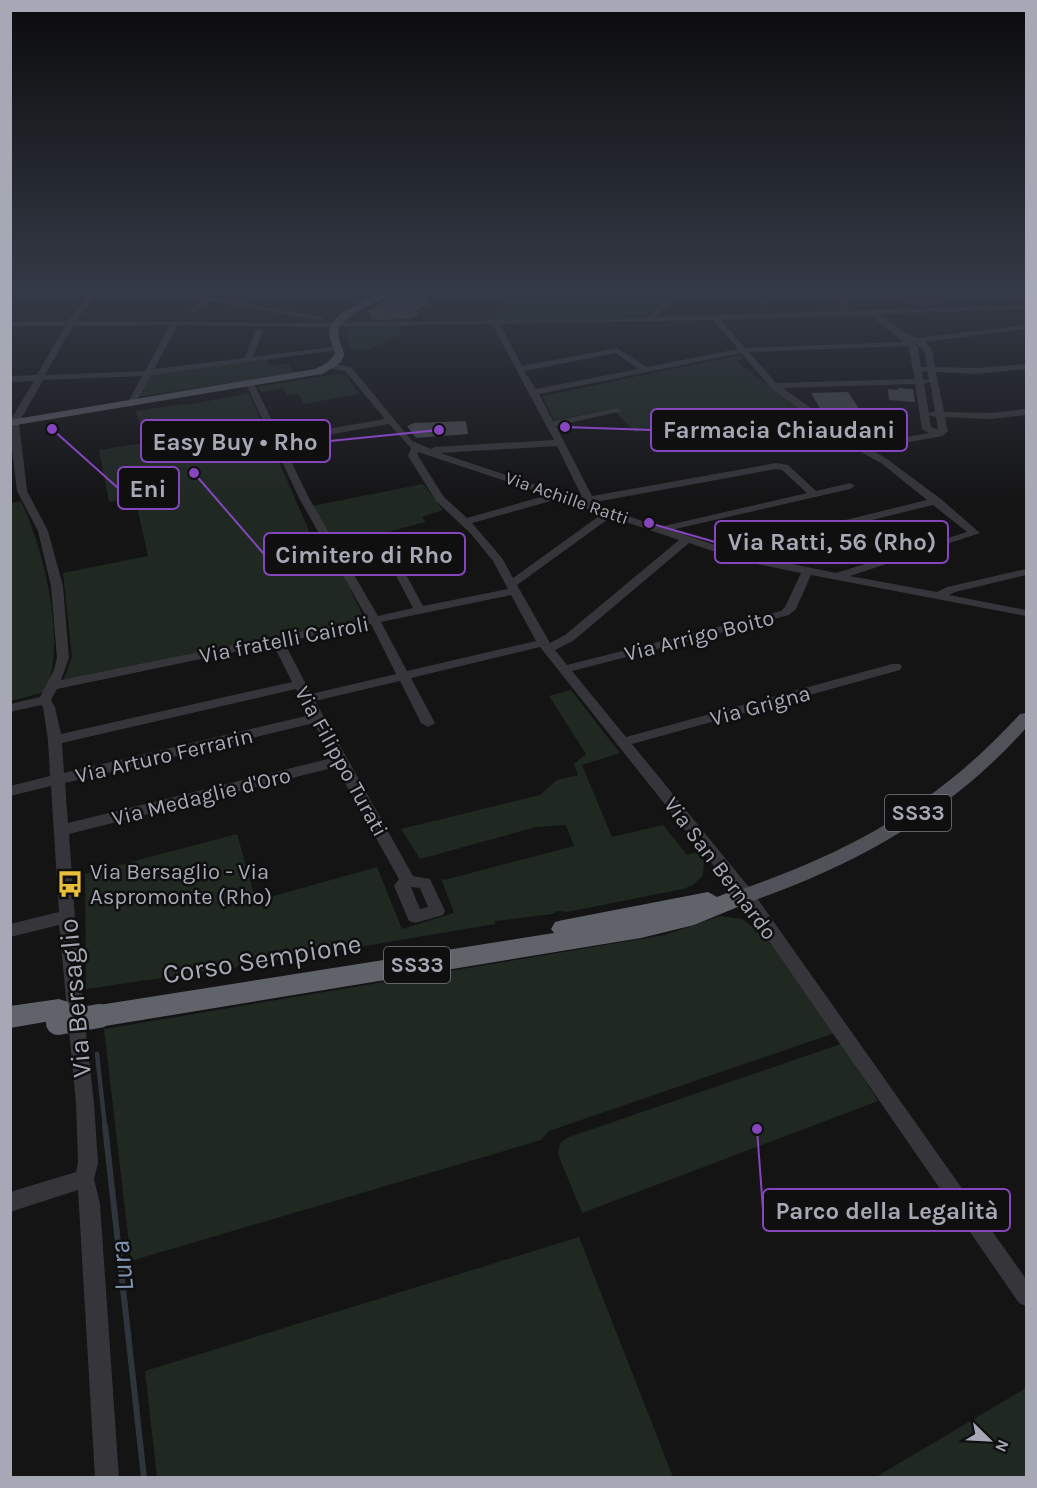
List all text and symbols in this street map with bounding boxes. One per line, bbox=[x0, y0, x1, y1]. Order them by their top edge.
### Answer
callout: Farmacia Chiaudani bbox=[651, 409, 907, 451]
text: Farmacia Chiaudani bbox=[663, 416, 895, 444]
callout: Easy Buy • Rho bbox=[141, 420, 330, 462]
text: Easy Buy • Rho bbox=[152, 428, 318, 456]
callout: Eni bbox=[118, 467, 179, 509]
street label: Via Achille Ratti bbox=[502, 467, 632, 529]
text: Eni bbox=[130, 475, 166, 503]
callout: Via Ratti, 56 (Rho) bbox=[715, 521, 948, 563]
text: Via Ratti, 56 (Rho) bbox=[728, 528, 936, 556]
callout: Cimitero di Rho bbox=[264, 533, 465, 575]
text: Cimitero di Rho bbox=[275, 541, 453, 569]
street label: Via Arrigo Boito bbox=[622, 605, 777, 667]
street label: Via fratelli Cairoli bbox=[197, 611, 371, 669]
street label: Via Grigna bbox=[707, 680, 813, 732]
street label: Via Filippo Turati bbox=[289, 682, 393, 841]
street label: Via Arturo Ferrarin bbox=[73, 723, 256, 789]
street label: Via Medaglie d'Oro bbox=[109, 762, 293, 832]
street label: Via San Bernardo bbox=[658, 792, 782, 945]
road number: SS33 bbox=[885, 795, 951, 831]
place label: Via Bersaglio - Via Aspromonte (Rho) bbox=[90, 859, 272, 910]
bus stop icon: Via Bersaglio - Via Aspromonte (Rho) bbox=[55, 869, 85, 899]
street label: Via Bersaglio bbox=[52, 917, 98, 1079]
street label: Corso Sempione bbox=[160, 928, 364, 990]
road number: SS33 bbox=[384, 947, 450, 983]
callout: Parco della Legalità bbox=[763, 1189, 1010, 1231]
text: Parco della Legalità bbox=[775, 1197, 999, 1225]
water label: Lura bbox=[102, 1239, 141, 1293]
north arrow bbox=[959, 1410, 1019, 1470]
text: N bbox=[991, 1437, 1013, 1455]

